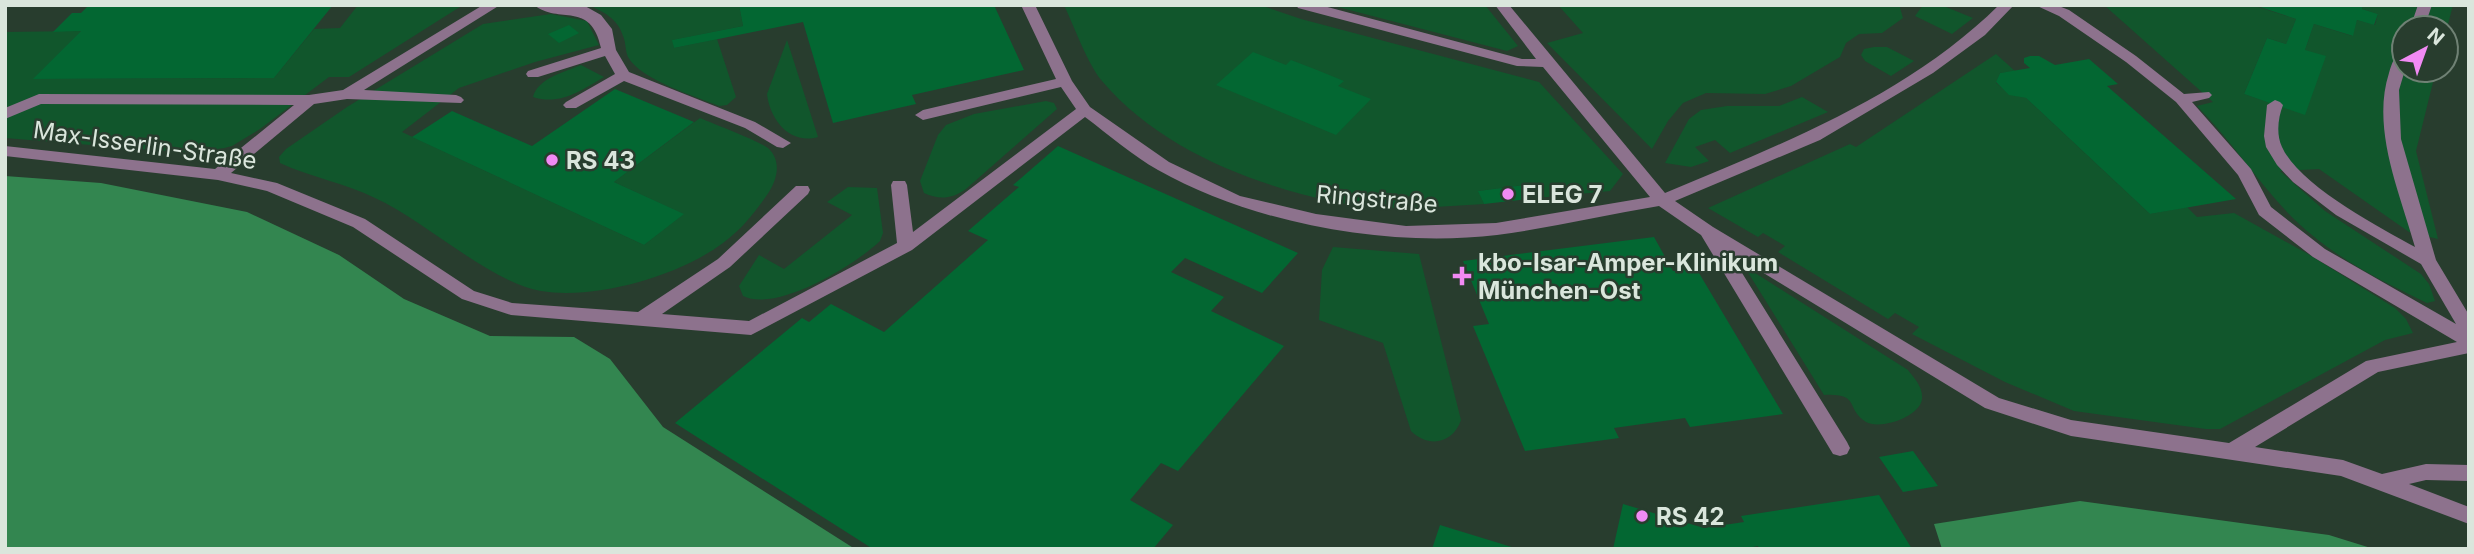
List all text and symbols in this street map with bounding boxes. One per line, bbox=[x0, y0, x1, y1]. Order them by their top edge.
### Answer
north arrow bbox=[2390, 14, 2460, 84]
text: N bbox=[2423, 23, 2449, 50]
street label: Max-Isserlin-Straße bbox=[31, 115, 259, 175]
place label: RS 43 bbox=[566, 146, 635, 175]
marker: RS 43 bbox=[544, 152, 560, 168]
street label: Ringstraße bbox=[1315, 179, 1439, 219]
place label: ELEG 7 bbox=[1522, 180, 1602, 209]
marker: ELEG 7 bbox=[1500, 186, 1516, 202]
place label: kbo-Isar-Amper-Klinikum München-Ost bbox=[1478, 248, 1778, 305]
marker: kbo-Isar-Amper-Klinikum München-Ost bbox=[1452, 266, 1472, 286]
place label: RS 42 bbox=[1656, 502, 1725, 531]
marker: RS 42 bbox=[1634, 508, 1650, 524]

